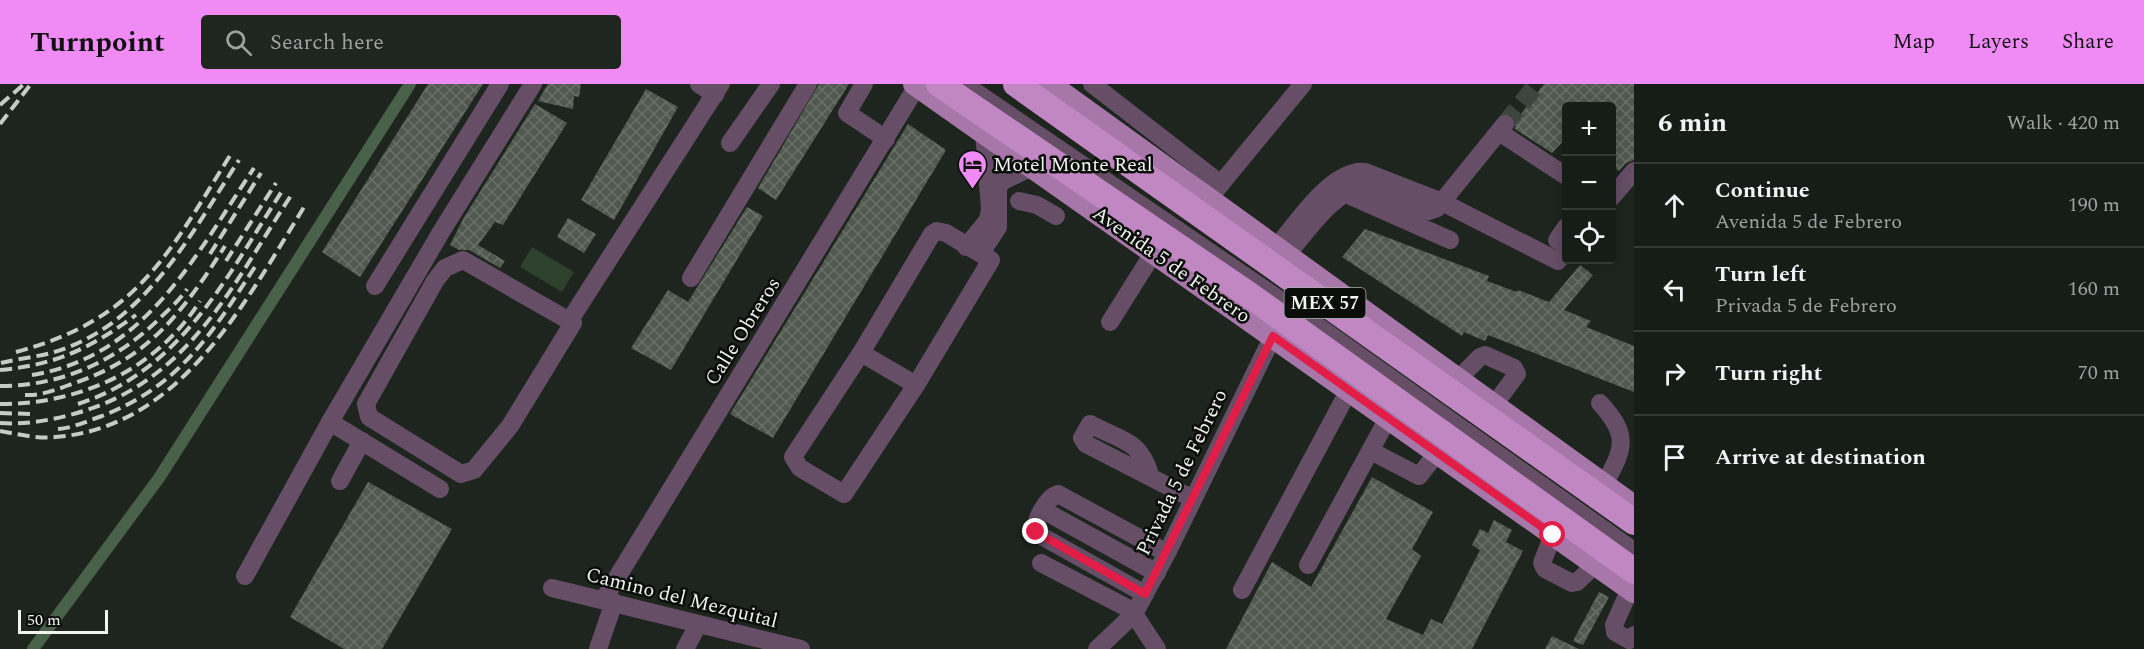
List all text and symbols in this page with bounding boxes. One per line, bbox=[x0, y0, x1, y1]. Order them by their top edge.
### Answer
search box bbox=[201, 15, 621, 69]
text: Turnpoint bbox=[30, 21, 165, 64]
icon: search bbox=[222, 26, 255, 59]
text: Search here bbox=[270, 26, 384, 59]
text: Map bbox=[1893, 26, 1935, 58]
text: Layers bbox=[1968, 26, 2029, 58]
text: Share bbox=[2062, 26, 2114, 58]
map controls bbox=[1562, 102, 1616, 264]
button: + bbox=[1562, 102, 1616, 156]
text: 6 min bbox=[1658, 103, 1727, 143]
text: Walk · 420 m bbox=[2007, 108, 2120, 138]
hotel icon: Motel Monte Real bbox=[956, 148, 988, 190]
place label: Motel Monte Real bbox=[993, 150, 1153, 180]
button: − bbox=[1562, 156, 1616, 210]
text: Continue bbox=[1715, 174, 1810, 207]
icon: ahead bbox=[1658, 189, 1691, 222]
text: 190 m bbox=[2068, 190, 2120, 220]
street label: Avenida 5 de Febrero bbox=[1086, 199, 1257, 331]
text: Avenida 5 de Febrero bbox=[1715, 207, 1902, 237]
button: locate bbox=[1562, 210, 1616, 264]
text: Turn left bbox=[1715, 258, 1807, 291]
street label: Calle Obreros bbox=[698, 271, 788, 392]
icon: left bbox=[1658, 273, 1691, 306]
text: 160 m bbox=[2068, 274, 2120, 304]
road number: MEX 57 bbox=[1284, 288, 1366, 318]
text: Privada 5 de Febrero bbox=[1715, 291, 1897, 321]
icon: right bbox=[1658, 357, 1691, 390]
text: Turn right bbox=[1715, 357, 1822, 390]
text: 70 m bbox=[2078, 358, 2120, 388]
street label: Privada 5 de Febrero bbox=[1129, 384, 1235, 561]
icon: arrive bbox=[1658, 441, 1691, 474]
text: Arrive at destination bbox=[1715, 441, 1926, 474]
route end bbox=[1022, 518, 1048, 544]
route start bbox=[1539, 521, 1565, 547]
street label: Camino del Mezquital bbox=[583, 560, 781, 636]
scale bar bbox=[18, 607, 108, 634]
text: 50 m bbox=[27, 608, 61, 632]

